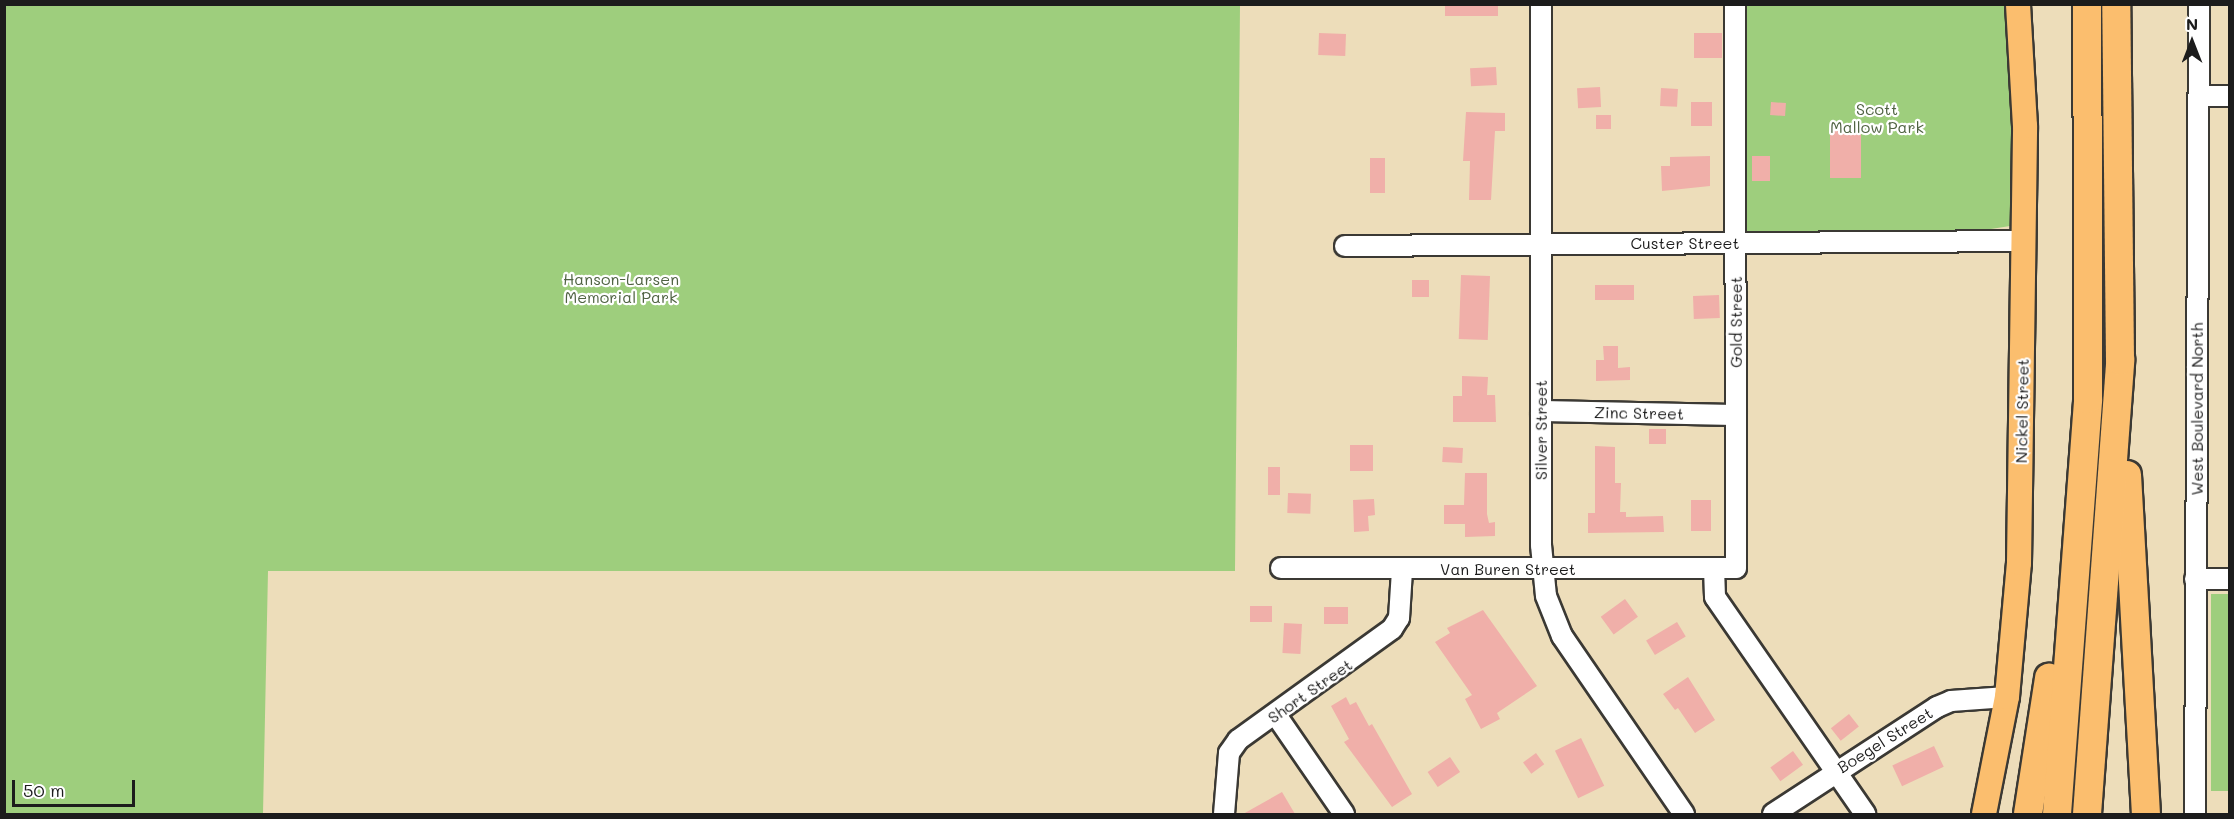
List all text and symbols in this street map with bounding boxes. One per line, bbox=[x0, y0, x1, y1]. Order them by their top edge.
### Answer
north arrow bbox=[2162, 12, 2222, 72]
text: N bbox=[2186, 13, 2198, 34]
park label: Scott Mallow Park bbox=[1830, 99, 1924, 137]
street label: Custer Street bbox=[1631, 233, 1739, 253]
park label: Hanson-Larsen Memorial Park bbox=[563, 269, 679, 307]
street label: Gold Street bbox=[1726, 276, 1746, 368]
street label: West Boulevard North bbox=[2187, 322, 2207, 496]
street label: Nickel Street bbox=[2011, 359, 2033, 463]
street label: Silver Street bbox=[1531, 380, 1551, 480]
street label: Zinc Street bbox=[1594, 403, 1684, 423]
street label: Van Buren Street bbox=[1440, 559, 1576, 579]
street label: Short Street bbox=[1264, 655, 1356, 727]
street label: Boegel Street bbox=[1834, 703, 1936, 777]
scale bar bbox=[15, 768, 138, 806]
text: 50 m bbox=[23, 778, 65, 802]

